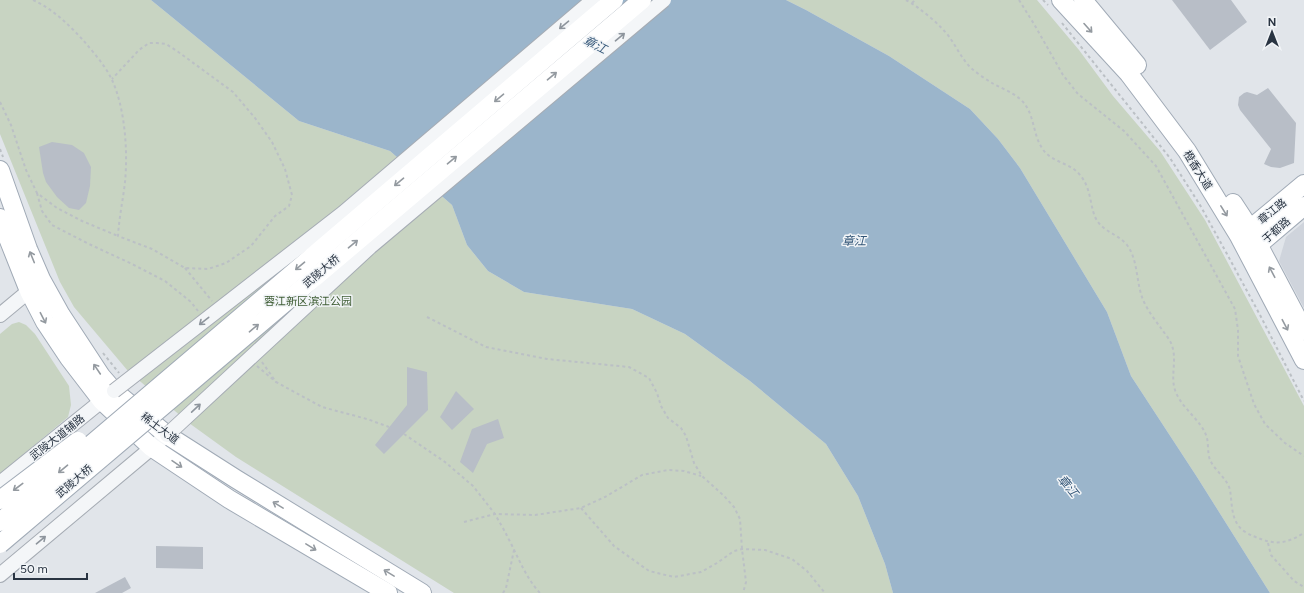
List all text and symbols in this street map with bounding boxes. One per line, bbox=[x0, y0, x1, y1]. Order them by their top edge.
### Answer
north arrow bbox=[1252, 12, 1292, 52]
text: N bbox=[1268, 16, 1276, 29]
one-way arrow bbox=[558, 21, 569, 30]
one-way arrow bbox=[1083, 23, 1093, 33]
one-way arrow bbox=[615, 32, 625, 41]
water label: 章江 bbox=[581, 33, 611, 57]
one-way arrow bbox=[546, 72, 557, 81]
one-way arrow bbox=[493, 93, 504, 102]
street label: 橙香大道 bbox=[1180, 148, 1215, 192]
one-way arrow bbox=[447, 156, 458, 165]
one-way arrow bbox=[395, 177, 405, 186]
street label: 章江路 bbox=[1255, 196, 1289, 227]
one-way arrow bbox=[1220, 205, 1228, 217]
street label: 于都路 bbox=[1260, 215, 1293, 246]
water label: 章江 bbox=[842, 234, 868, 248]
one-way arrow bbox=[348, 239, 358, 249]
one-way arrow bbox=[27, 252, 35, 264]
street label: 武陵大桥 bbox=[300, 252, 342, 291]
one-way arrow bbox=[295, 262, 306, 271]
one-way arrow bbox=[1268, 267, 1276, 279]
park label: 蓉江新区滨江公园 bbox=[264, 295, 352, 308]
one-way arrow bbox=[39, 312, 47, 324]
one-way arrow bbox=[198, 317, 209, 325]
one-way arrow bbox=[1282, 319, 1290, 331]
one-way arrow bbox=[248, 323, 259, 332]
one-way arrow bbox=[93, 364, 101, 375]
one-way arrow bbox=[190, 404, 200, 413]
street label: 稀土大道 bbox=[138, 410, 181, 447]
street label: 武陵大道辅路 bbox=[27, 412, 87, 463]
one-way arrow bbox=[171, 460, 183, 468]
street label: 武陵大桥 bbox=[53, 462, 95, 501]
one-way arrow bbox=[58, 464, 68, 473]
water label: 章江 bbox=[1055, 472, 1082, 501]
one-way arrow bbox=[12, 482, 23, 491]
one-way arrow bbox=[272, 500, 284, 508]
one-way arrow bbox=[35, 536, 46, 545]
one-way arrow bbox=[305, 544, 317, 552]
scale bar bbox=[14, 555, 87, 581]
text: 50 m bbox=[20, 562, 48, 576]
one-way arrow bbox=[383, 568, 395, 576]

